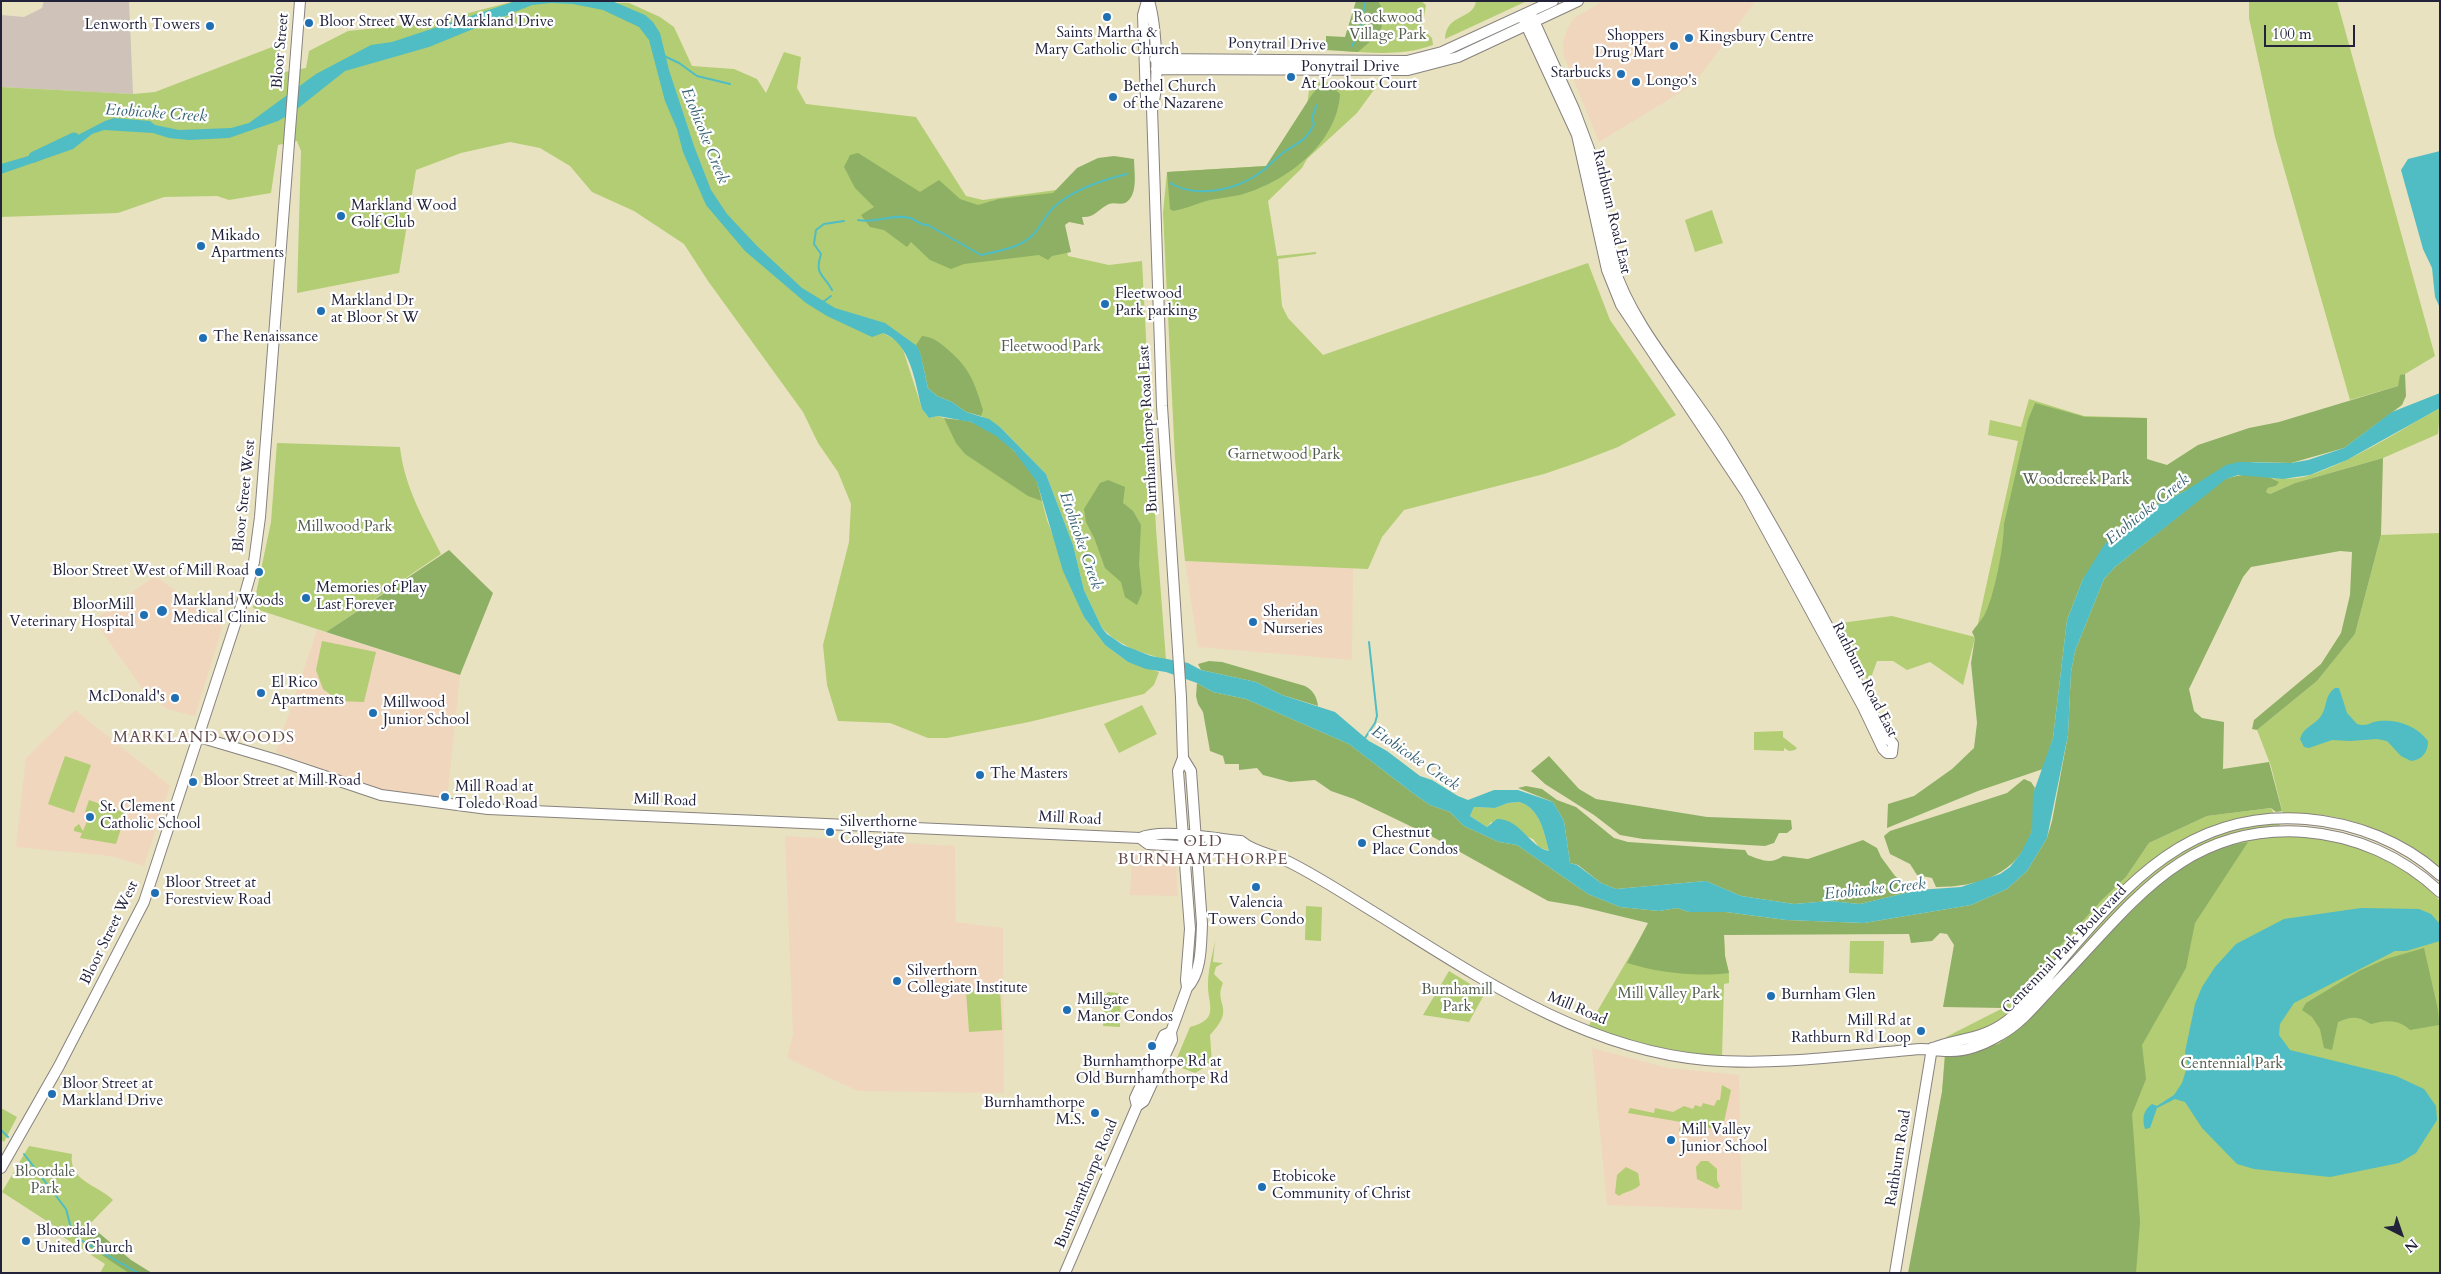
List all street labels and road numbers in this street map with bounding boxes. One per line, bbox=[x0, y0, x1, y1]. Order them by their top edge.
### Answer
street label: Bloor Street bbox=[269, 12, 293, 90]
street label: Ponytrail Drive bbox=[1228, 35, 1326, 55]
street label: Rathburn Road East bbox=[1588, 148, 1634, 276]
street label: Burnhamthorpe Road East bbox=[1136, 345, 1162, 513]
street label: Bloor Street West bbox=[230, 439, 260, 553]
street label: Rathburn Road East bbox=[1827, 619, 1901, 741]
street label: Mill Road bbox=[633, 791, 697, 811]
street label: Mill Road bbox=[1038, 808, 1102, 830]
street label: Bloor Street West bbox=[77, 878, 143, 988]
street label: Centennial Park Boulevard bbox=[1999, 882, 2131, 1018]
street label: Mill Road bbox=[1544, 988, 1610, 1030]
street label: Rathburn Road bbox=[1883, 1109, 1915, 1207]
street label: Burnhamthorpe Road bbox=[1052, 1117, 1122, 1251]

